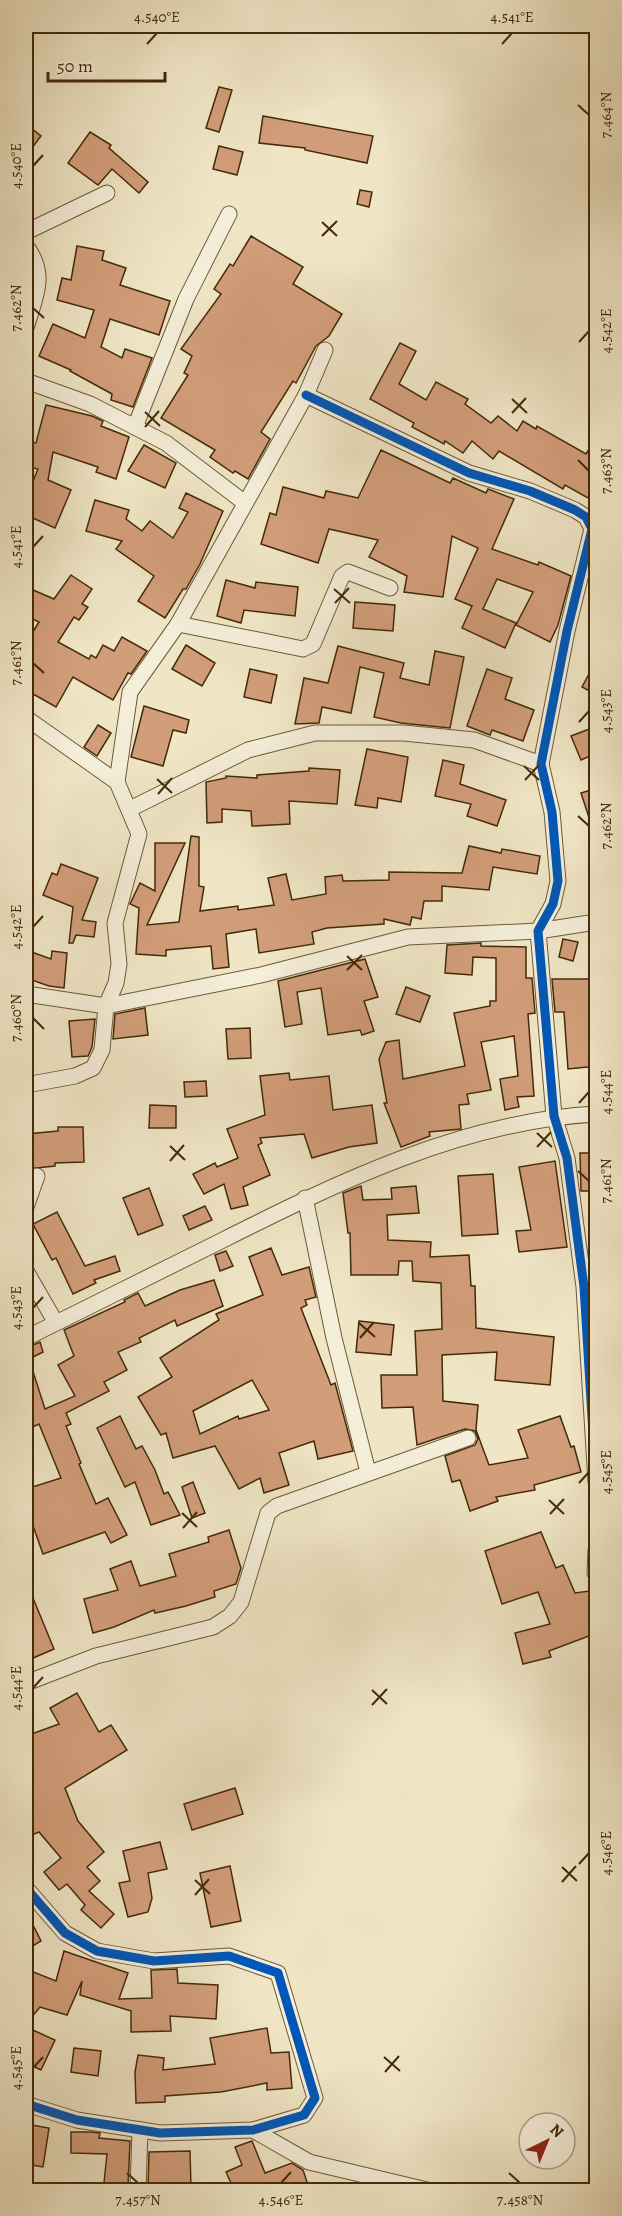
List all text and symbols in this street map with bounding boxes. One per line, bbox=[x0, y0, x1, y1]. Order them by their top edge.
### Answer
text: 4.540°E bbox=[134, 7, 180, 27]
text: 4.541°E bbox=[490, 7, 534, 27]
scale bar bbox=[48, 45, 165, 83]
text: 50 m bbox=[57, 54, 93, 78]
text: 7.464°N bbox=[596, 91, 616, 138]
text: 4.540°E bbox=[6, 143, 26, 189]
text: 7.462°N bbox=[6, 284, 26, 332]
text: 4.542°E bbox=[596, 308, 616, 354]
text: 7.463°N bbox=[596, 448, 616, 494]
text: 4.541°E bbox=[6, 525, 26, 569]
text: 7.461°N bbox=[6, 640, 26, 686]
text: 4.543°E bbox=[596, 689, 616, 733]
text: 7.462°N bbox=[596, 802, 616, 850]
text: 4.542°E bbox=[6, 904, 26, 950]
text: 7.460°N bbox=[6, 994, 26, 1042]
text: 4.544°E bbox=[596, 1070, 616, 1114]
text: 7.461°N bbox=[596, 1158, 616, 1204]
text: 4.543°E bbox=[6, 1286, 26, 1330]
text: 4.545°E bbox=[596, 1450, 616, 1494]
text: 4.544°E bbox=[6, 1666, 26, 1710]
text: 4.546°E bbox=[596, 1831, 616, 1875]
text: 4.545°E bbox=[6, 2046, 26, 2090]
north arrow bbox=[517, 2111, 577, 2171]
text: N bbox=[545, 2119, 569, 2143]
text: 7.457°N bbox=[115, 2190, 161, 2210]
text: 4.546°E bbox=[259, 2190, 303, 2210]
text: 7.458°N bbox=[497, 2190, 544, 2210]

